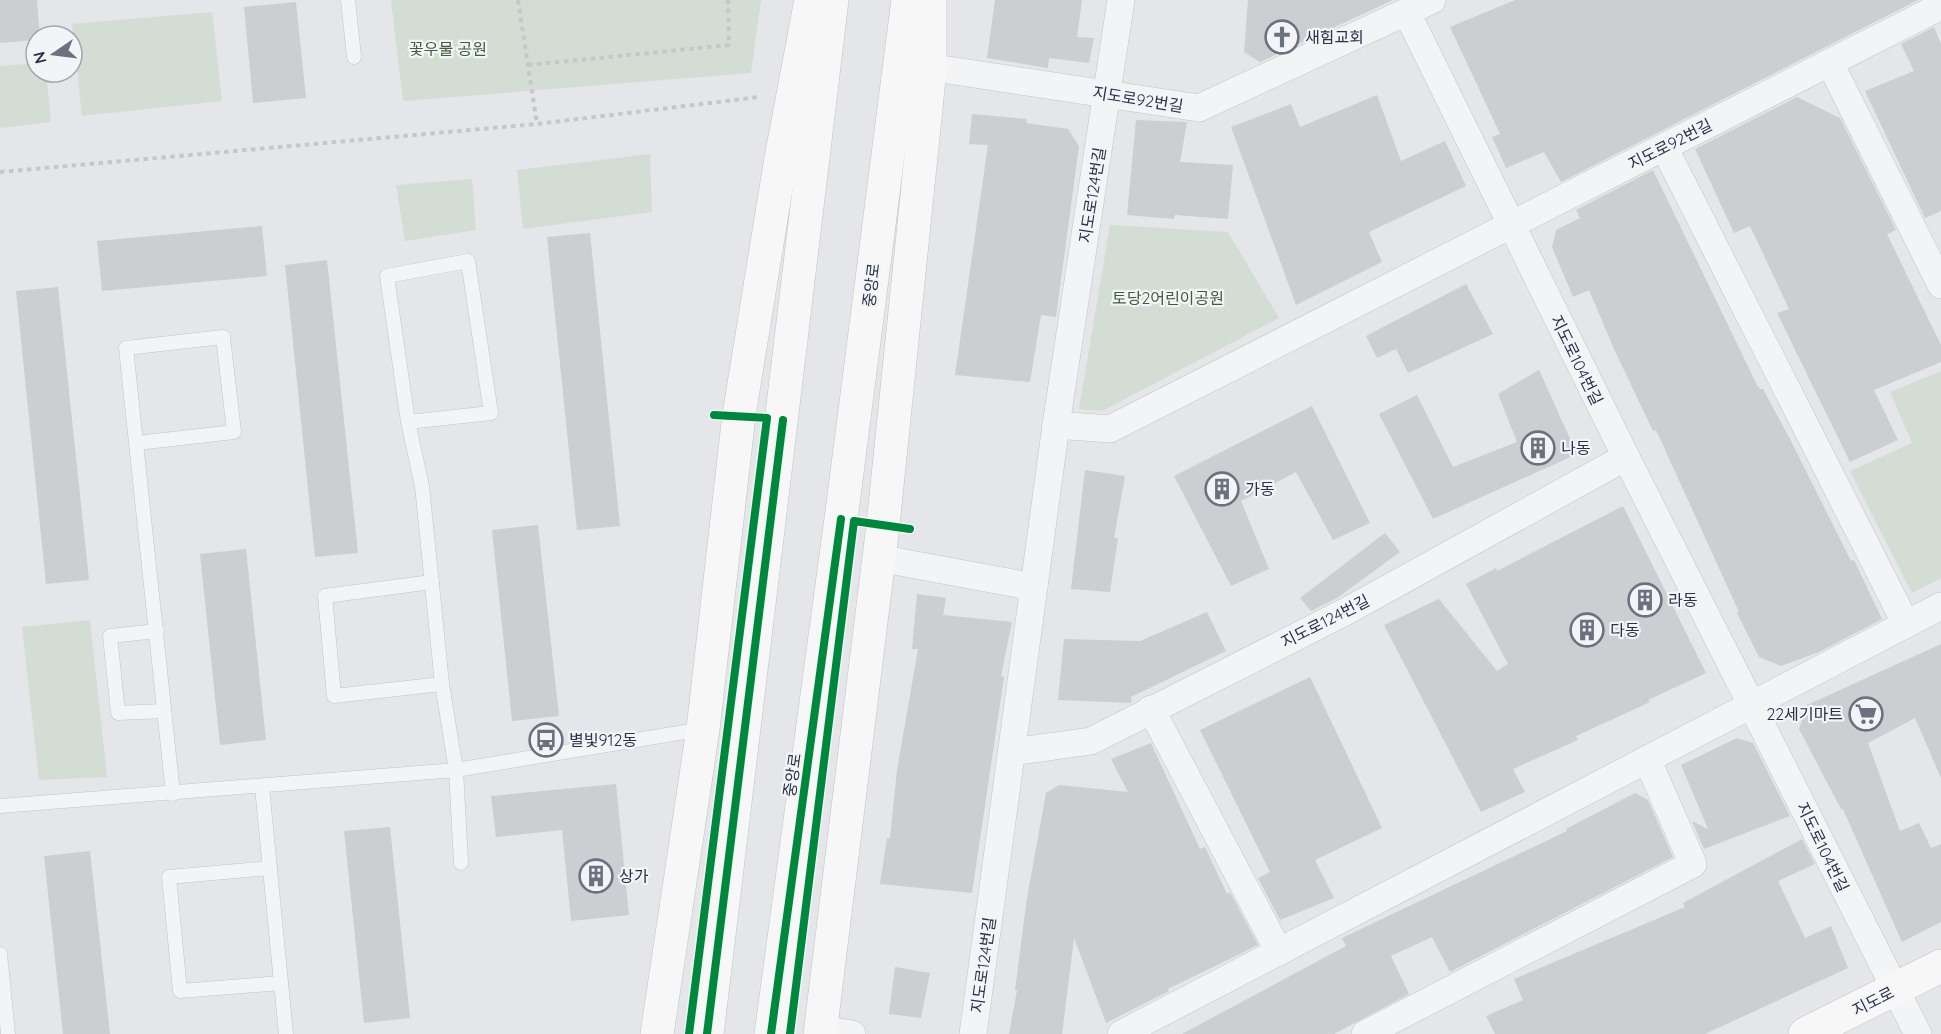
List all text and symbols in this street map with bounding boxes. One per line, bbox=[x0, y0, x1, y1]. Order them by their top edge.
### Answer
church icon: 새힘교회 bbox=[1264, 19, 1300, 55]
north arrow bbox=[24, 24, 84, 84]
place label: 새힘교회 bbox=[1305, 27, 1364, 47]
park label: 꽃우물 공원 bbox=[409, 39, 487, 59]
text: N bbox=[28, 50, 51, 66]
street label: 지도로92번길 bbox=[1091, 82, 1185, 116]
street label: 지도로92번길 bbox=[1625, 114, 1715, 174]
street label: 지도로124번길 bbox=[1075, 146, 1109, 244]
street label: 중앙로 bbox=[858, 262, 884, 308]
park label: 토당2어린이공원 bbox=[1112, 288, 1224, 308]
street label: 지도로104번길 bbox=[1547, 312, 1607, 408]
building icon: 나동 bbox=[1520, 430, 1556, 466]
place label: 나동 bbox=[1561, 438, 1591, 458]
building icon: 가동 bbox=[1204, 471, 1240, 507]
place label: 가동 bbox=[1245, 479, 1275, 499]
building icon: 라동 bbox=[1627, 582, 1663, 618]
street label: 지도로124번길 bbox=[1277, 590, 1373, 652]
place label: 라동 bbox=[1668, 590, 1698, 610]
building icon: 다동 bbox=[1569, 612, 1605, 648]
place label: 다동 bbox=[1610, 620, 1640, 640]
supermarket icon: 22세기마트 bbox=[1848, 696, 1884, 732]
place label: 22세기마트 bbox=[1766, 704, 1843, 724]
bus stop icon: 별빛912동 bbox=[528, 722, 564, 758]
place label: 별빛912동 bbox=[569, 730, 637, 750]
street label: 중앙로 bbox=[779, 751, 805, 798]
street label: 지도로104번길 bbox=[1793, 799, 1853, 895]
building icon: 상가 bbox=[578, 858, 614, 894]
place label: 상가 bbox=[619, 866, 649, 886]
street label: 지도로124번길 bbox=[966, 916, 1000, 1014]
street label: 지도로 bbox=[1849, 982, 1897, 1020]

